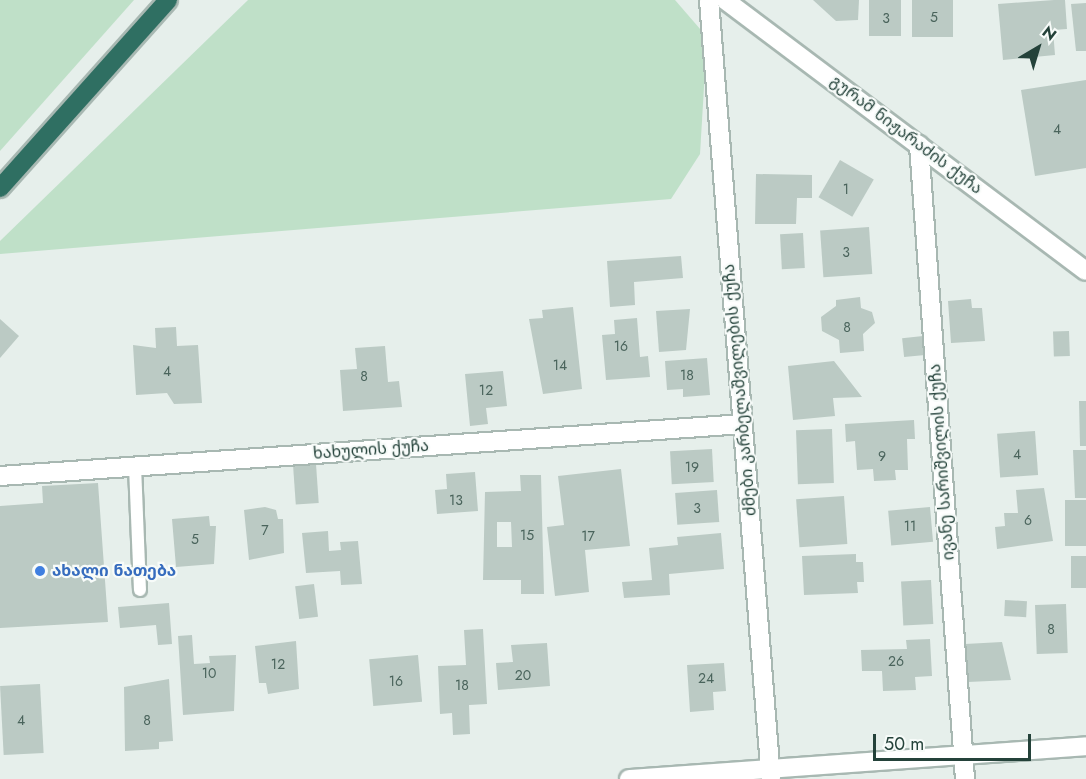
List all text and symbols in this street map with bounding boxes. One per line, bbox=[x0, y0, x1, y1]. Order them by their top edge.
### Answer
house number: 5 bbox=[930, 9, 938, 25]
house number: 3 bbox=[882, 10, 890, 26]
north arrow bbox=[1008, 18, 1068, 78]
text: N bbox=[1037, 20, 1061, 46]
street label: გურამ ნიჟარაძის ქუჩა bbox=[826, 72, 986, 198]
house number: 4 bbox=[1053, 121, 1061, 137]
house number: 1 bbox=[843, 181, 849, 197]
house number: 3 bbox=[842, 244, 850, 260]
street label: ძმები კარბელაშვილების ქუჩა bbox=[719, 263, 761, 517]
house number: 8 bbox=[843, 319, 851, 335]
house number: 16 bbox=[614, 338, 628, 354]
house number: 14 bbox=[553, 357, 567, 373]
house number: 4 bbox=[163, 363, 171, 379]
street label: ივანე სარიშვილის ქუჩა bbox=[926, 363, 958, 561]
house number: 18 bbox=[680, 367, 694, 383]
house number: 8 bbox=[360, 368, 368, 384]
house number: 12 bbox=[479, 382, 493, 398]
street label: ხახულის ქუჩა bbox=[312, 436, 430, 464]
house number: 4 bbox=[1013, 446, 1021, 462]
house number: 9 bbox=[878, 448, 886, 464]
house number: 19 bbox=[685, 459, 699, 475]
house number: 13 bbox=[449, 492, 463, 508]
house number: 3 bbox=[693, 500, 701, 516]
house number: 6 bbox=[1024, 512, 1032, 528]
house number: 11 bbox=[904, 518, 916, 534]
house number: 7 bbox=[261, 522, 269, 538]
house number: 15 bbox=[520, 527, 534, 543]
house number: 17 bbox=[581, 528, 595, 544]
house number: 5 bbox=[191, 531, 199, 547]
place label: ახალი ნათება bbox=[52, 561, 176, 581]
marker: ახალი ნათება bbox=[33, 564, 47, 578]
house number: 8 bbox=[1047, 621, 1055, 637]
house number: 26 bbox=[888, 653, 904, 669]
house number: 12 bbox=[271, 656, 285, 672]
house number: 10 bbox=[202, 665, 216, 681]
house number: 20 bbox=[515, 667, 531, 683]
house number: 24 bbox=[698, 670, 714, 686]
house number: 16 bbox=[389, 673, 403, 689]
house number: 18 bbox=[455, 677, 469, 693]
house number: 4 bbox=[17, 712, 25, 728]
house number: 8 bbox=[143, 712, 151, 728]
scale bar bbox=[876, 722, 1034, 760]
text: 50 m bbox=[884, 731, 924, 757]

